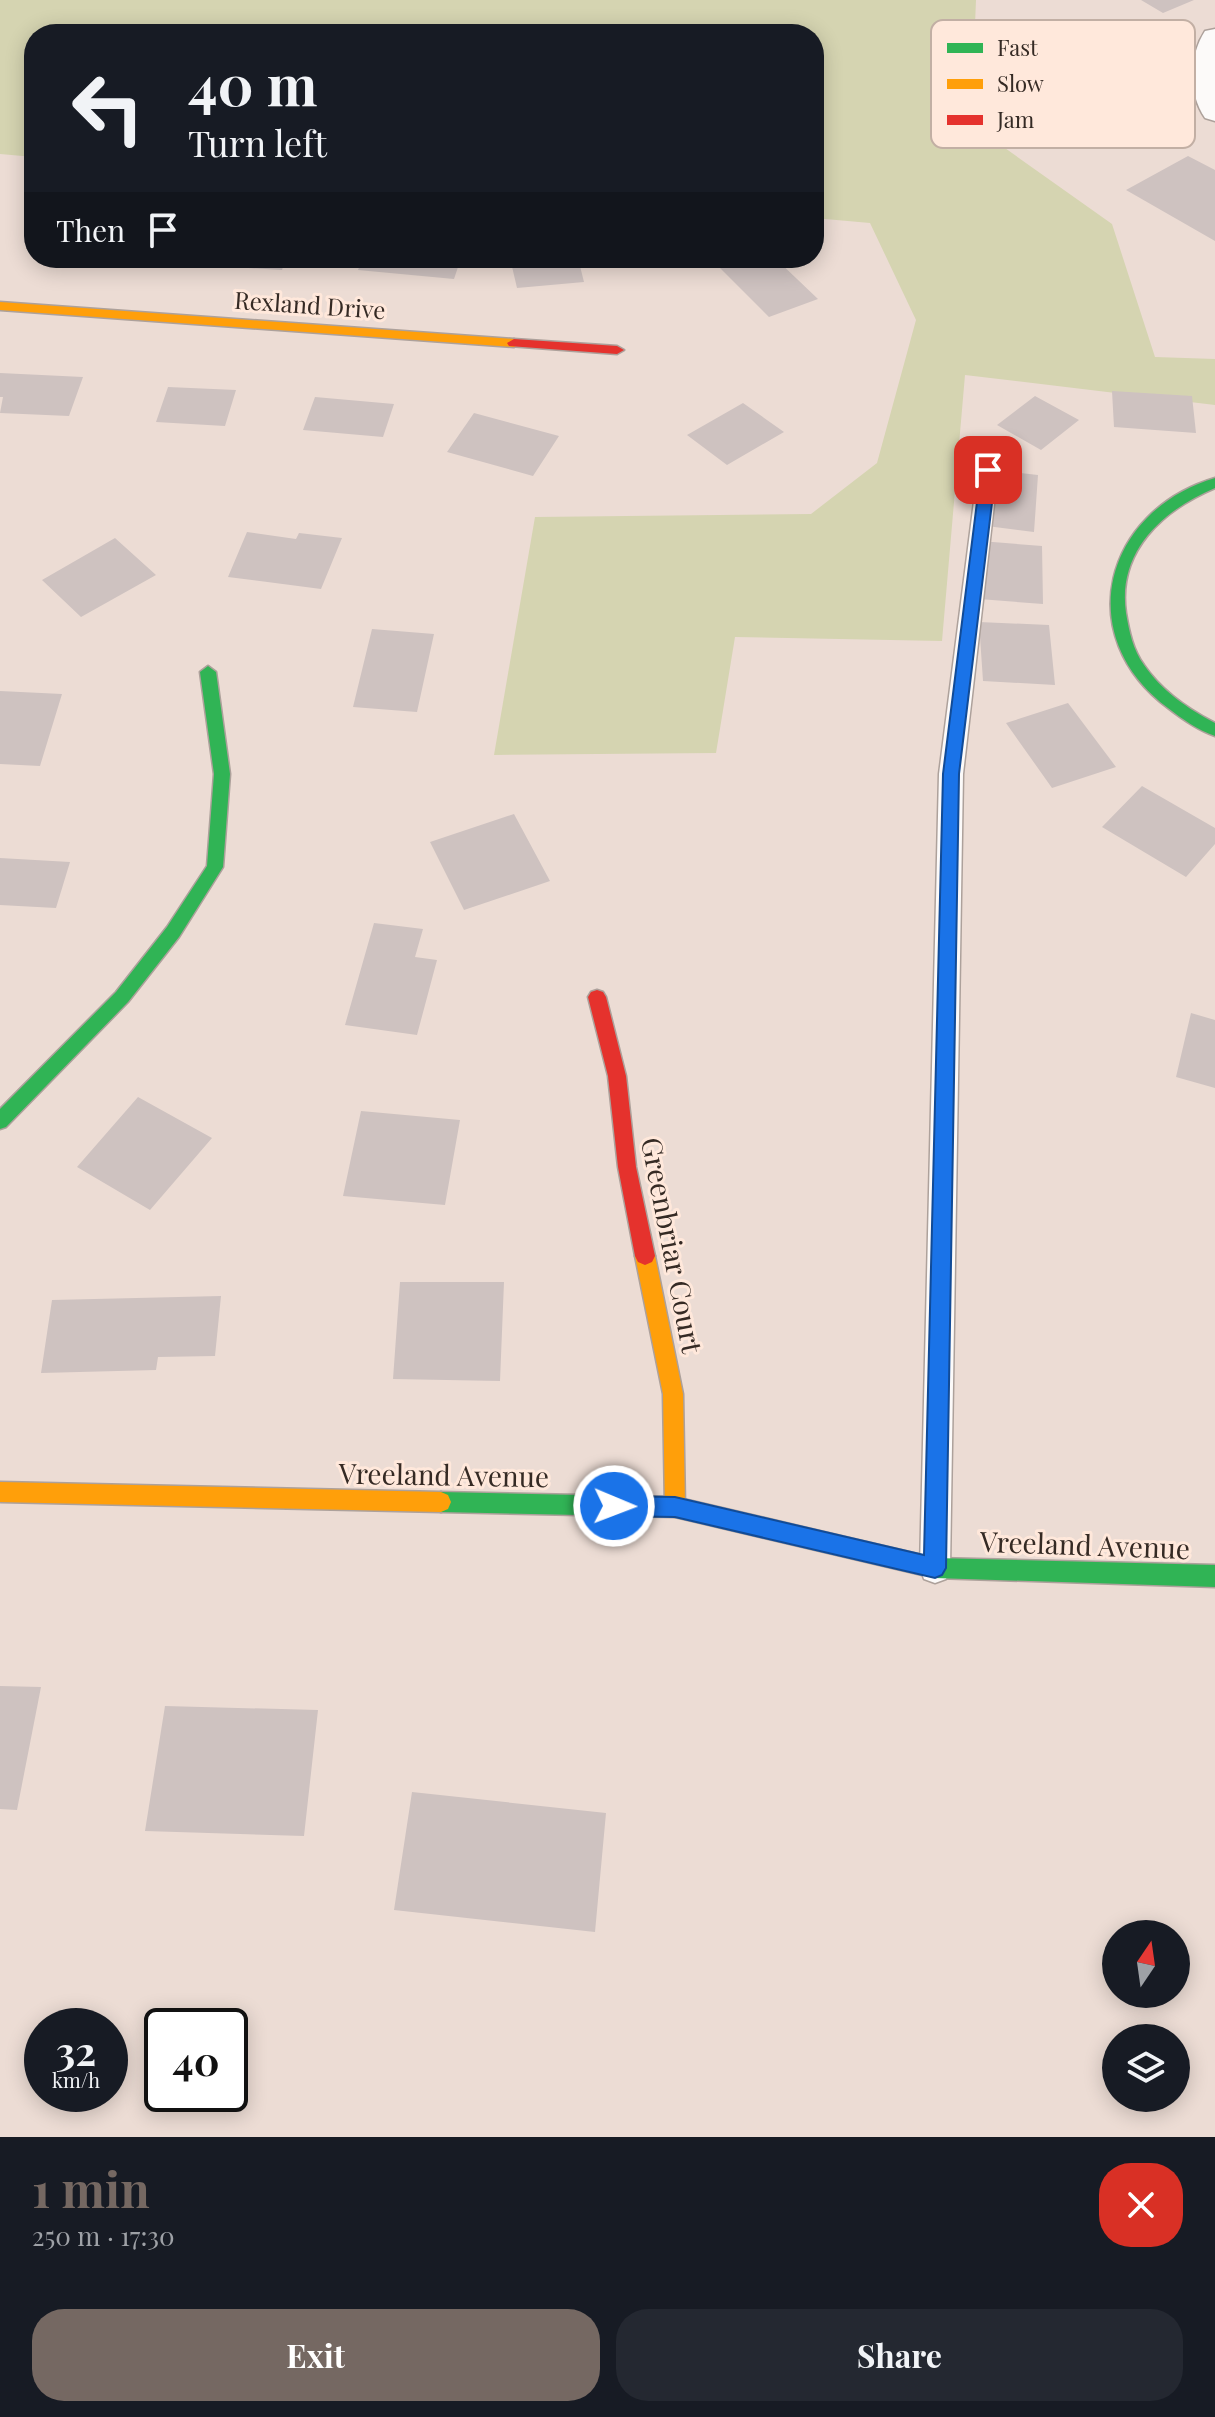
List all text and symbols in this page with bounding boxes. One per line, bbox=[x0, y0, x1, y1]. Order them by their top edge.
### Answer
legend bbox=[931, 20, 1195, 148]
text: Fast bbox=[997, 32, 1039, 62]
text: 40 m bbox=[188, 46, 317, 121]
icon: left bbox=[56, 56, 160, 160]
text: Slow bbox=[997, 68, 1044, 98]
text: Jam bbox=[996, 104, 1035, 134]
text: Turn left bbox=[188, 118, 327, 166]
icon: arrive bbox=[141, 208, 185, 252]
text: Then bbox=[56, 210, 125, 250]
street label: Rexland Drive bbox=[233, 283, 387, 325]
pin bbox=[954, 436, 1022, 504]
icon: arrive bbox=[966, 448, 1010, 492]
street label: Greenbriar Court bbox=[634, 1134, 712, 1357]
street label: Vreeland Avenue bbox=[337, 1454, 550, 1494]
position arrow bbox=[572, 1464, 656, 1548]
street label: Vreeland Avenue bbox=[978, 1522, 1191, 1566]
north arrow bbox=[1102, 1920, 1190, 2008]
map controls bbox=[1102, 1920, 1190, 2112]
speed limit sign: 40 bbox=[144, 2008, 248, 2112]
text: 32 bbox=[56, 2023, 96, 2076]
button: layers bbox=[1102, 2024, 1190, 2112]
text: km/h bbox=[52, 2066, 100, 2093]
text: 1 min bbox=[32, 2156, 150, 2220]
button: close bbox=[1099, 2163, 1183, 2247]
text: 250 m · 17:30 bbox=[32, 2218, 175, 2253]
button: Exit bbox=[32, 2309, 600, 2401]
button: Share bbox=[616, 2309, 1183, 2401]

